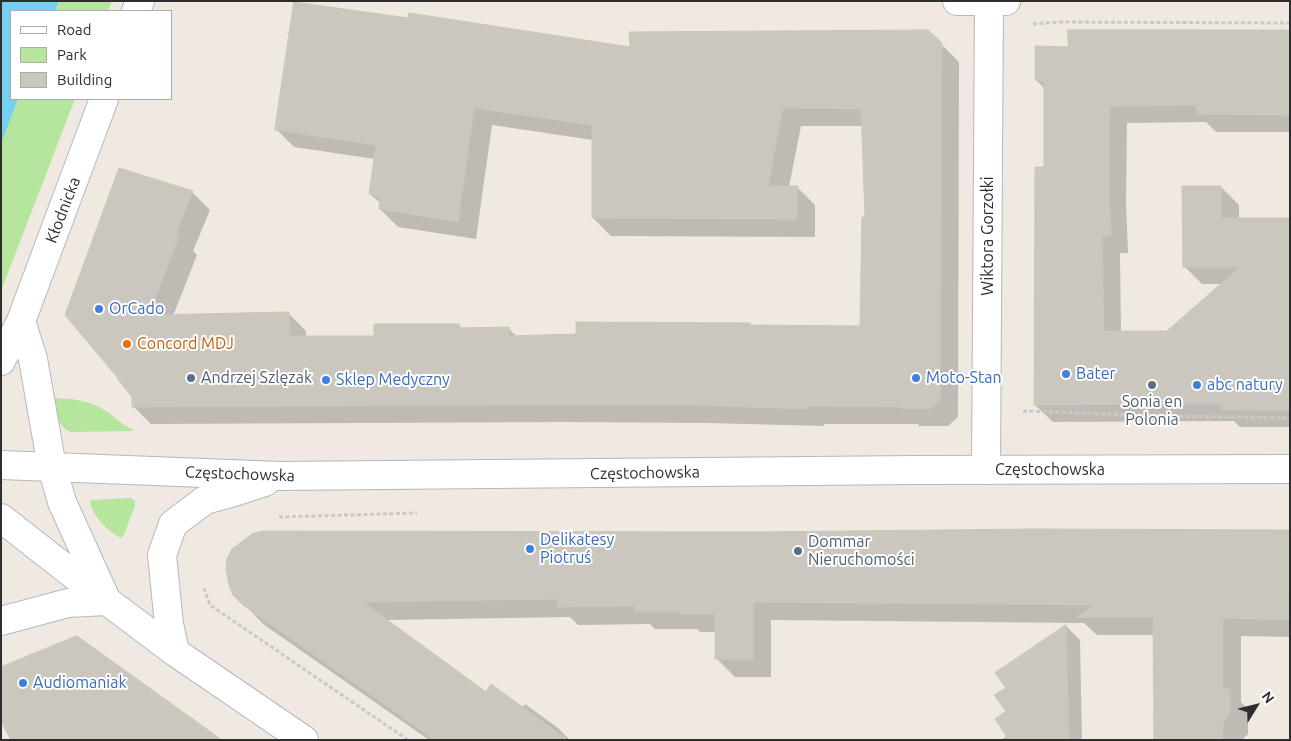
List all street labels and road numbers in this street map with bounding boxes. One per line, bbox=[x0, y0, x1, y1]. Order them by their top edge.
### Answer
street label: Kłodnicka bbox=[42, 174, 84, 246]
street label: Wiktora Gorzołki bbox=[978, 176, 998, 296]
street label: Częstochowska bbox=[995, 460, 1105, 480]
street label: Częstochowska bbox=[185, 462, 295, 486]
street label: Częstochowska bbox=[590, 462, 700, 484]

